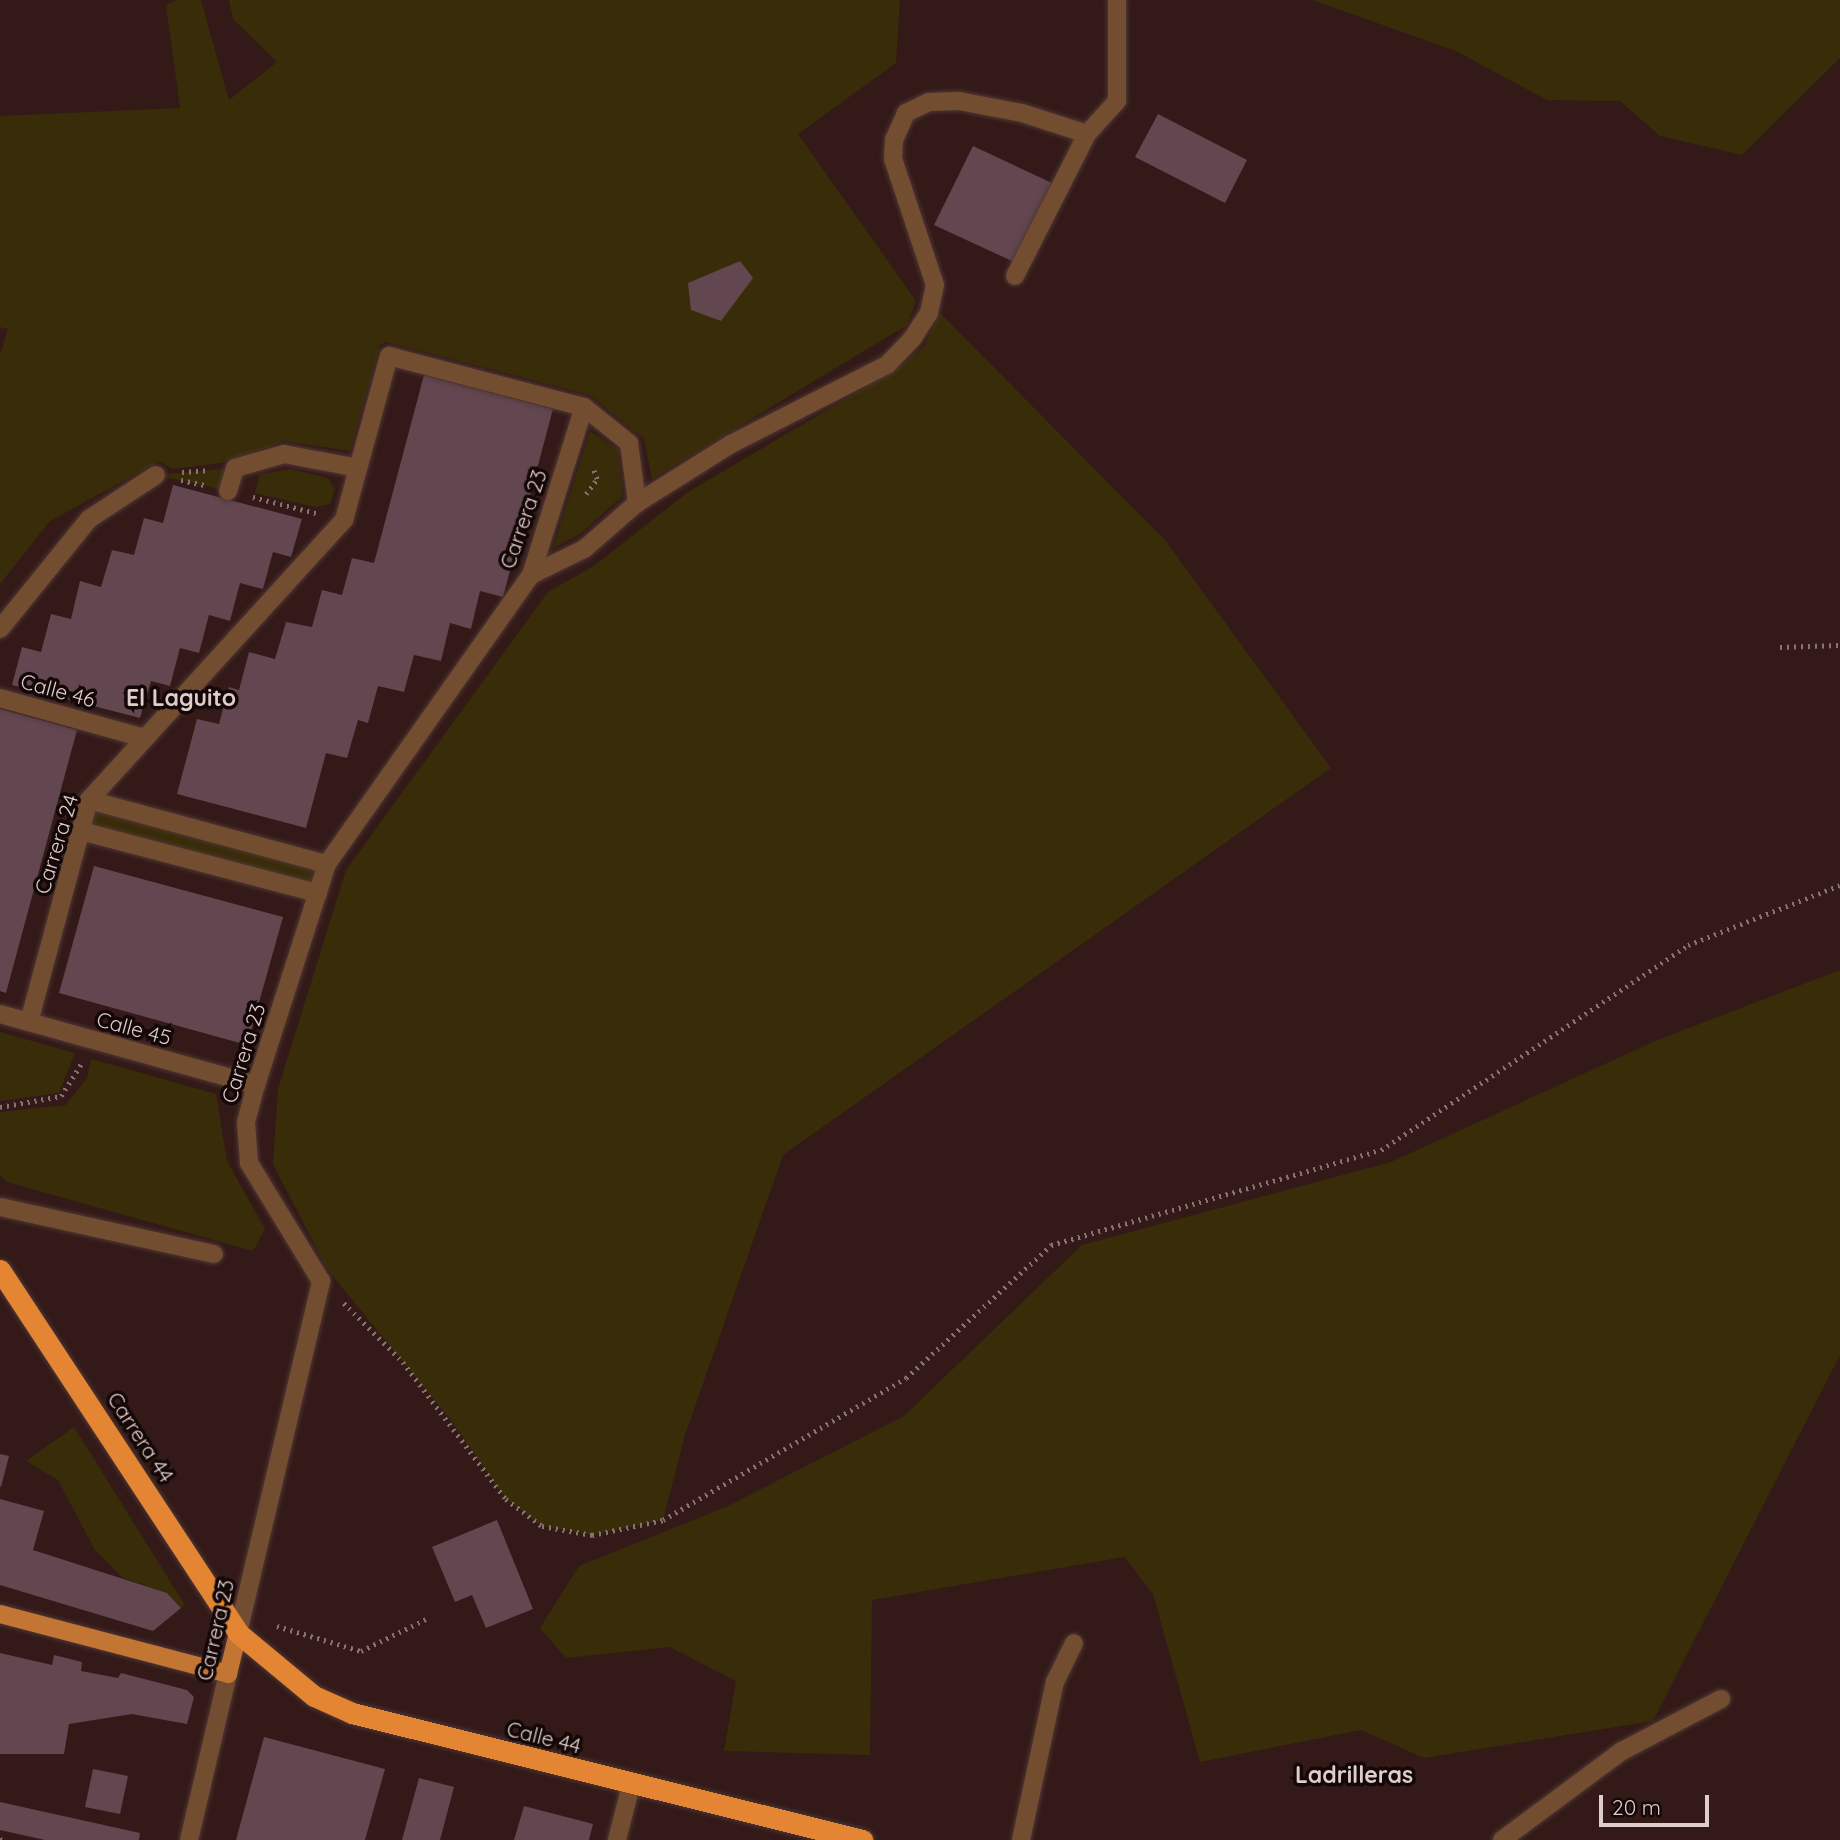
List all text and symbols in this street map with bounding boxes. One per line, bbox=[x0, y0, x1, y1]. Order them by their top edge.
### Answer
street label: Carrera 23 bbox=[494, 466, 552, 572]
street label: Calle 46 bbox=[18, 668, 98, 712]
district label: El Laguito bbox=[126, 684, 236, 712]
street label: Carrera 24 bbox=[29, 791, 83, 897]
street label: Carrera 23 bbox=[216, 1000, 270, 1106]
street label: Calle 45 bbox=[94, 1006, 174, 1050]
street label: Carrera 44 bbox=[103, 1387, 179, 1487]
street label: Carrera 23 bbox=[191, 1577, 239, 1683]
street label: Calle 44 bbox=[504, 1716, 584, 1758]
district label: Ladrilleras bbox=[1295, 1761, 1413, 1789]
scale bar bbox=[1602, 1780, 1712, 1824]
text: 20 m bbox=[1612, 1794, 1661, 1820]

